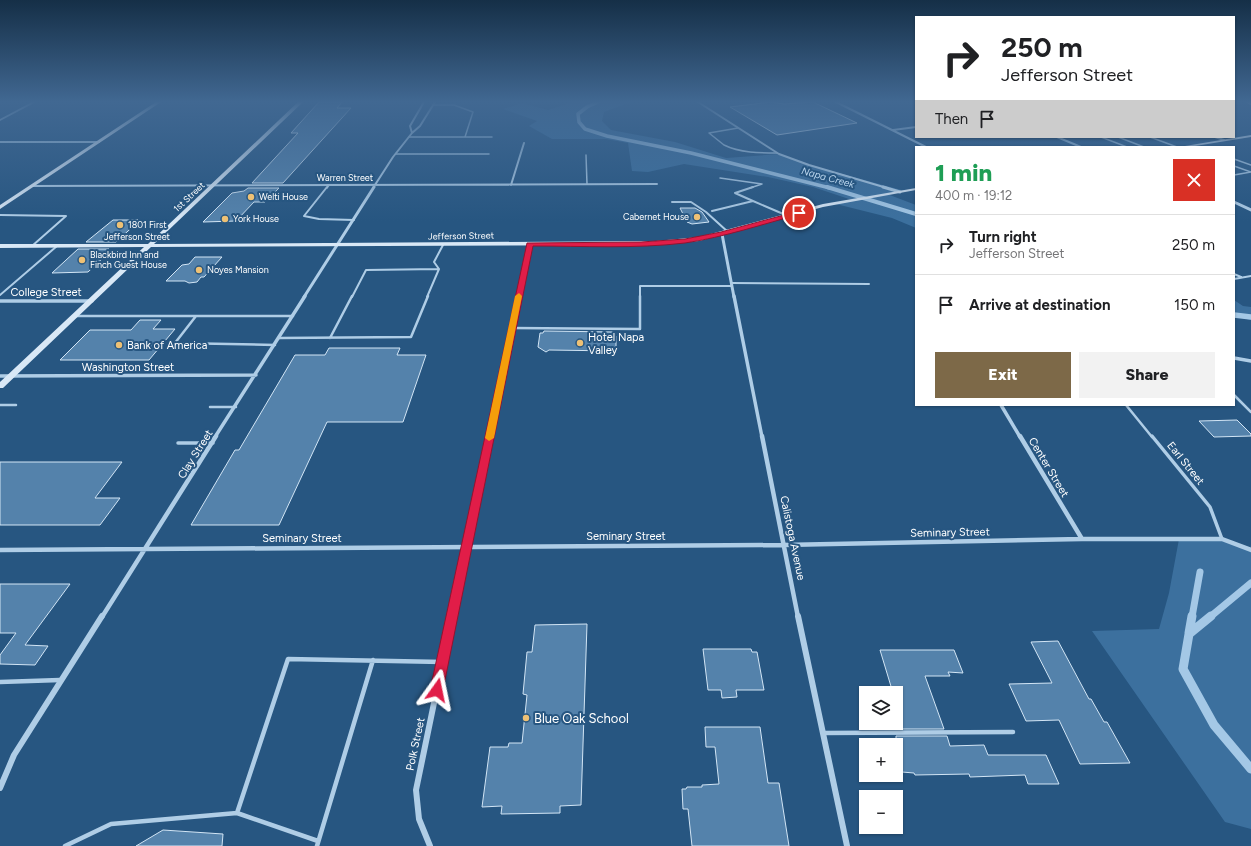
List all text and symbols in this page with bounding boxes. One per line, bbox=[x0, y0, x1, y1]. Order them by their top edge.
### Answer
text: 250 m bbox=[1001, 30, 1083, 64]
icon: right bbox=[935, 32, 987, 84]
text: Jefferson Street bbox=[1001, 64, 1133, 86]
icon: arrive bbox=[976, 108, 998, 130]
text: Then bbox=[935, 110, 968, 128]
text: 1 min bbox=[935, 158, 992, 187]
button: close bbox=[1173, 159, 1215, 201]
water label: Napa Creek bbox=[800, 164, 857, 191]
street label: Warren Street bbox=[317, 172, 374, 183]
street label: 1st Street bbox=[171, 179, 207, 214]
text: 400 m · 19:12 bbox=[935, 188, 1012, 203]
place label: Welti House bbox=[259, 191, 308, 202]
marker: Welti House bbox=[246, 192, 256, 202]
pin bbox=[782, 196, 816, 230]
icon: arrive bbox=[788, 202, 810, 224]
place label: Cabernet House bbox=[623, 211, 689, 222]
marker: Cabernet House bbox=[692, 212, 702, 222]
place label: York House bbox=[233, 213, 279, 224]
marker: York House bbox=[220, 214, 230, 224]
place label: 1801 First bbox=[128, 219, 167, 230]
marker: 1801 First bbox=[115, 220, 125, 230]
text: Turn right bbox=[969, 228, 1037, 246]
street label: Jefferson Street bbox=[428, 229, 495, 242]
street label: Jefferson Street bbox=[104, 231, 171, 242]
icon: right bbox=[935, 234, 957, 256]
text: 250 m bbox=[1172, 236, 1215, 254]
text: Jefferson Street bbox=[969, 246, 1064, 261]
place label: Blackbird Inn and Finch Guest House bbox=[90, 249, 167, 270]
marker: Blackbird Inn and Finch Guest House bbox=[77, 255, 87, 265]
place label: Noyes Mansion bbox=[207, 264, 269, 275]
marker: Noyes Mansion bbox=[194, 265, 204, 275]
street label: College Street bbox=[10, 286, 82, 299]
icon: arrive bbox=[935, 294, 957, 316]
text: Arrive at destination bbox=[969, 296, 1110, 314]
text: 150 m bbox=[1174, 296, 1215, 314]
place label: Hotel Napa Valley bbox=[588, 331, 644, 357]
marker: Hotel Napa Valley bbox=[575, 338, 585, 348]
place label: Bank of America bbox=[127, 339, 207, 352]
marker: Bank of America bbox=[114, 340, 124, 350]
button: Exit bbox=[935, 352, 1071, 398]
button: Share bbox=[1079, 352, 1215, 398]
street label: Washington Street bbox=[82, 361, 174, 374]
street label: Clay Street bbox=[175, 427, 216, 481]
street label: Center Street bbox=[1026, 435, 1072, 500]
street label: Earl Street bbox=[1164, 439, 1207, 488]
street label: Calistoga Avenue bbox=[777, 495, 808, 582]
street label: Seminary Street bbox=[910, 525, 990, 540]
street label: Seminary Street bbox=[586, 530, 666, 543]
street label: Seminary Street bbox=[262, 532, 342, 545]
position arrow bbox=[416, 669, 458, 711]
map controls bbox=[859, 686, 903, 834]
button: layers bbox=[859, 686, 903, 730]
place label: Blue Oak School bbox=[534, 711, 629, 726]
marker: Blue Oak School bbox=[521, 713, 531, 723]
street label: Polk Street bbox=[404, 716, 427, 772]
button: + bbox=[859, 738, 903, 782]
button: − bbox=[859, 790, 903, 834]

